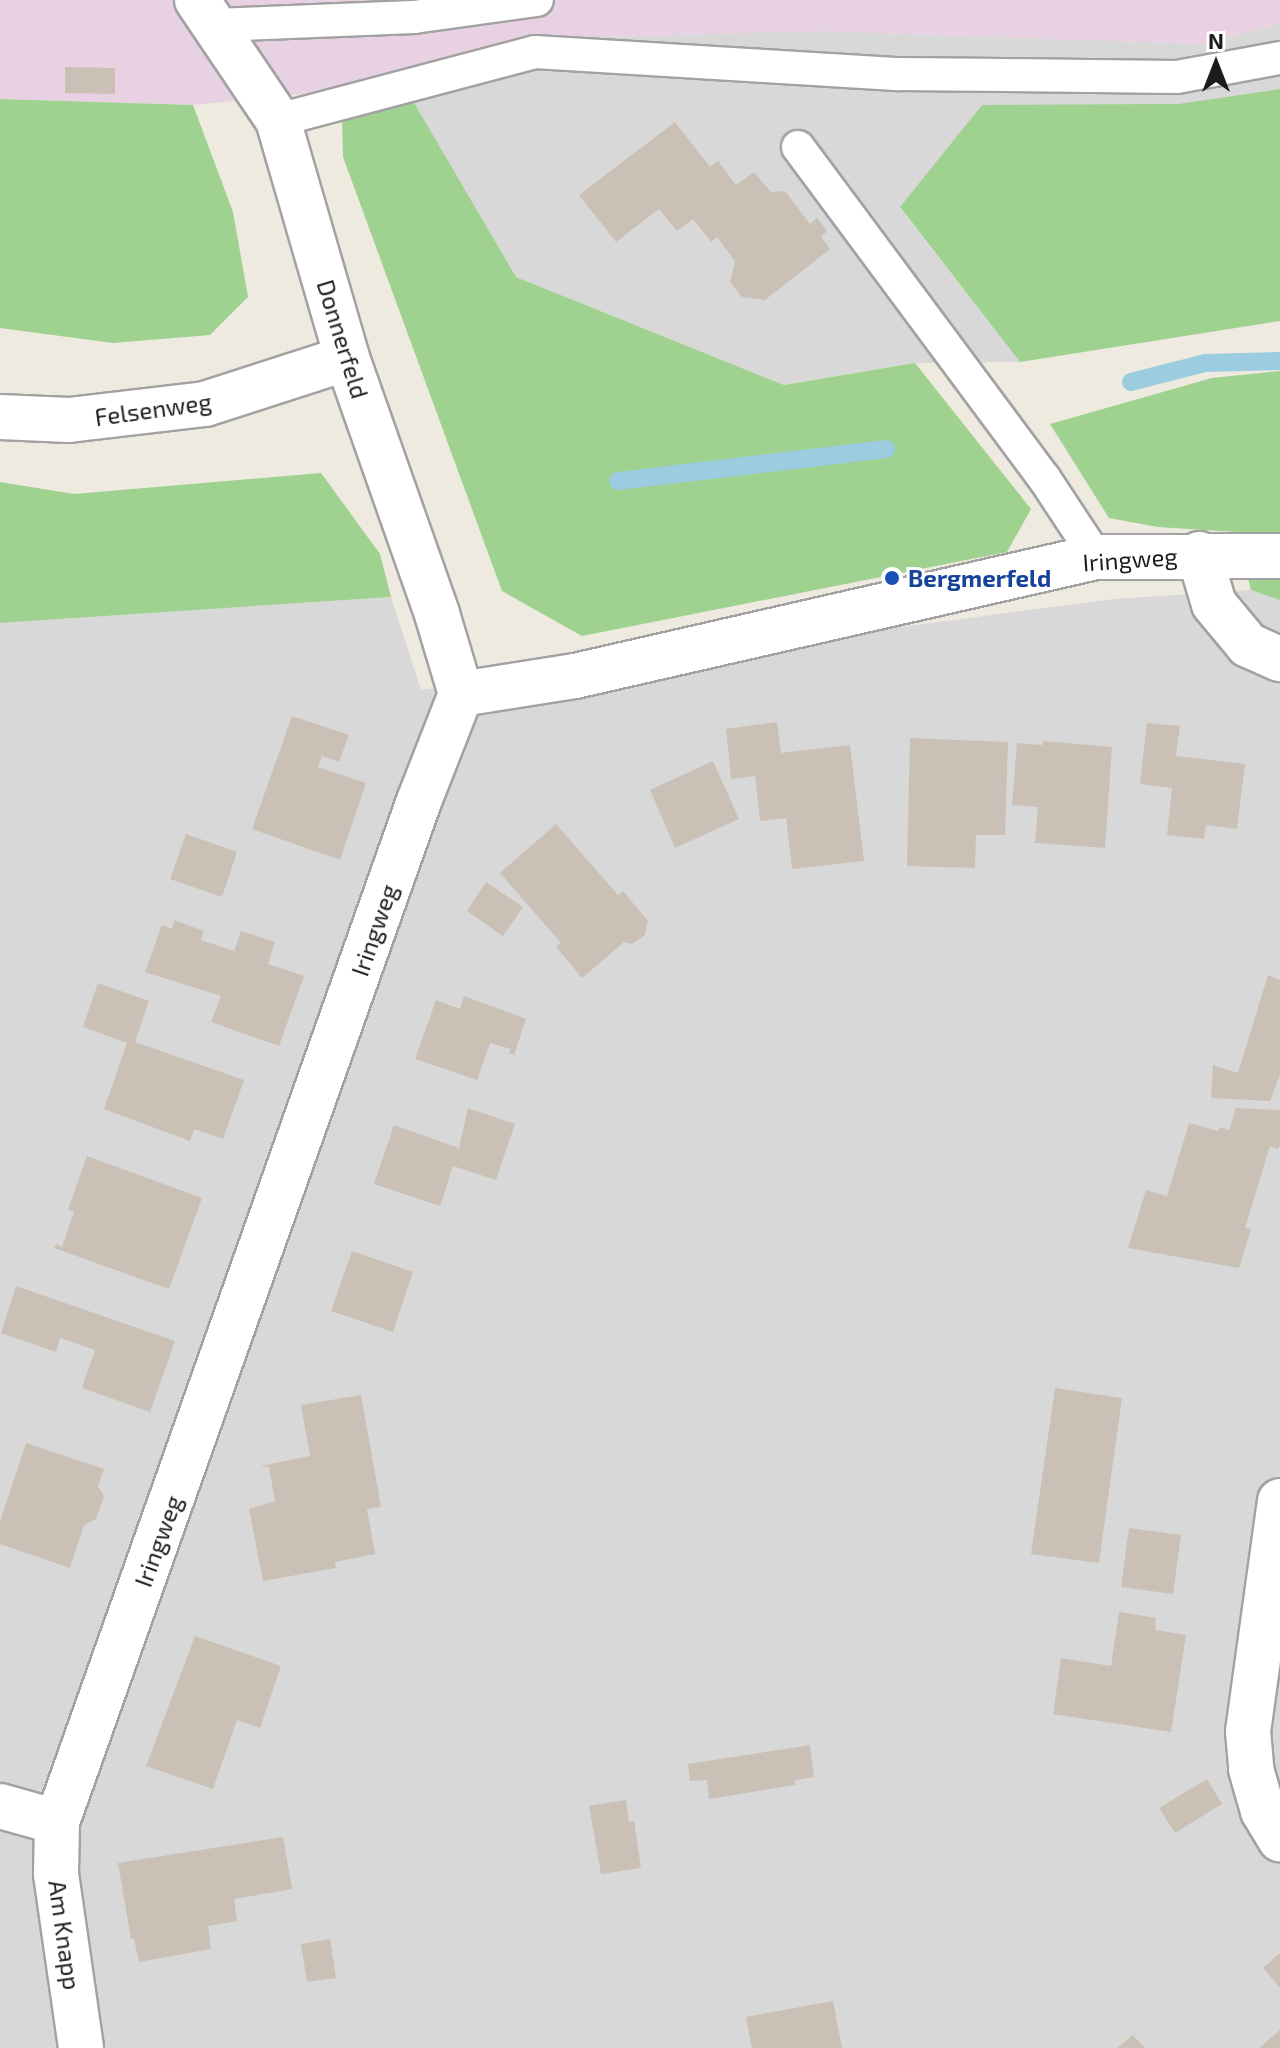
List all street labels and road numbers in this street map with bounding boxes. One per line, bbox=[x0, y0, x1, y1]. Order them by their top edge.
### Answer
street label: Donnerfeld bbox=[311, 276, 375, 402]
street label: Felsenweg bbox=[93, 387, 213, 431]
street label: Iringweg bbox=[1082, 541, 1178, 577]
street label: Iringweg bbox=[345, 880, 403, 980]
street label: Iringweg bbox=[128, 1491, 188, 1591]
street label: Am Knapp bbox=[43, 1878, 87, 1992]

